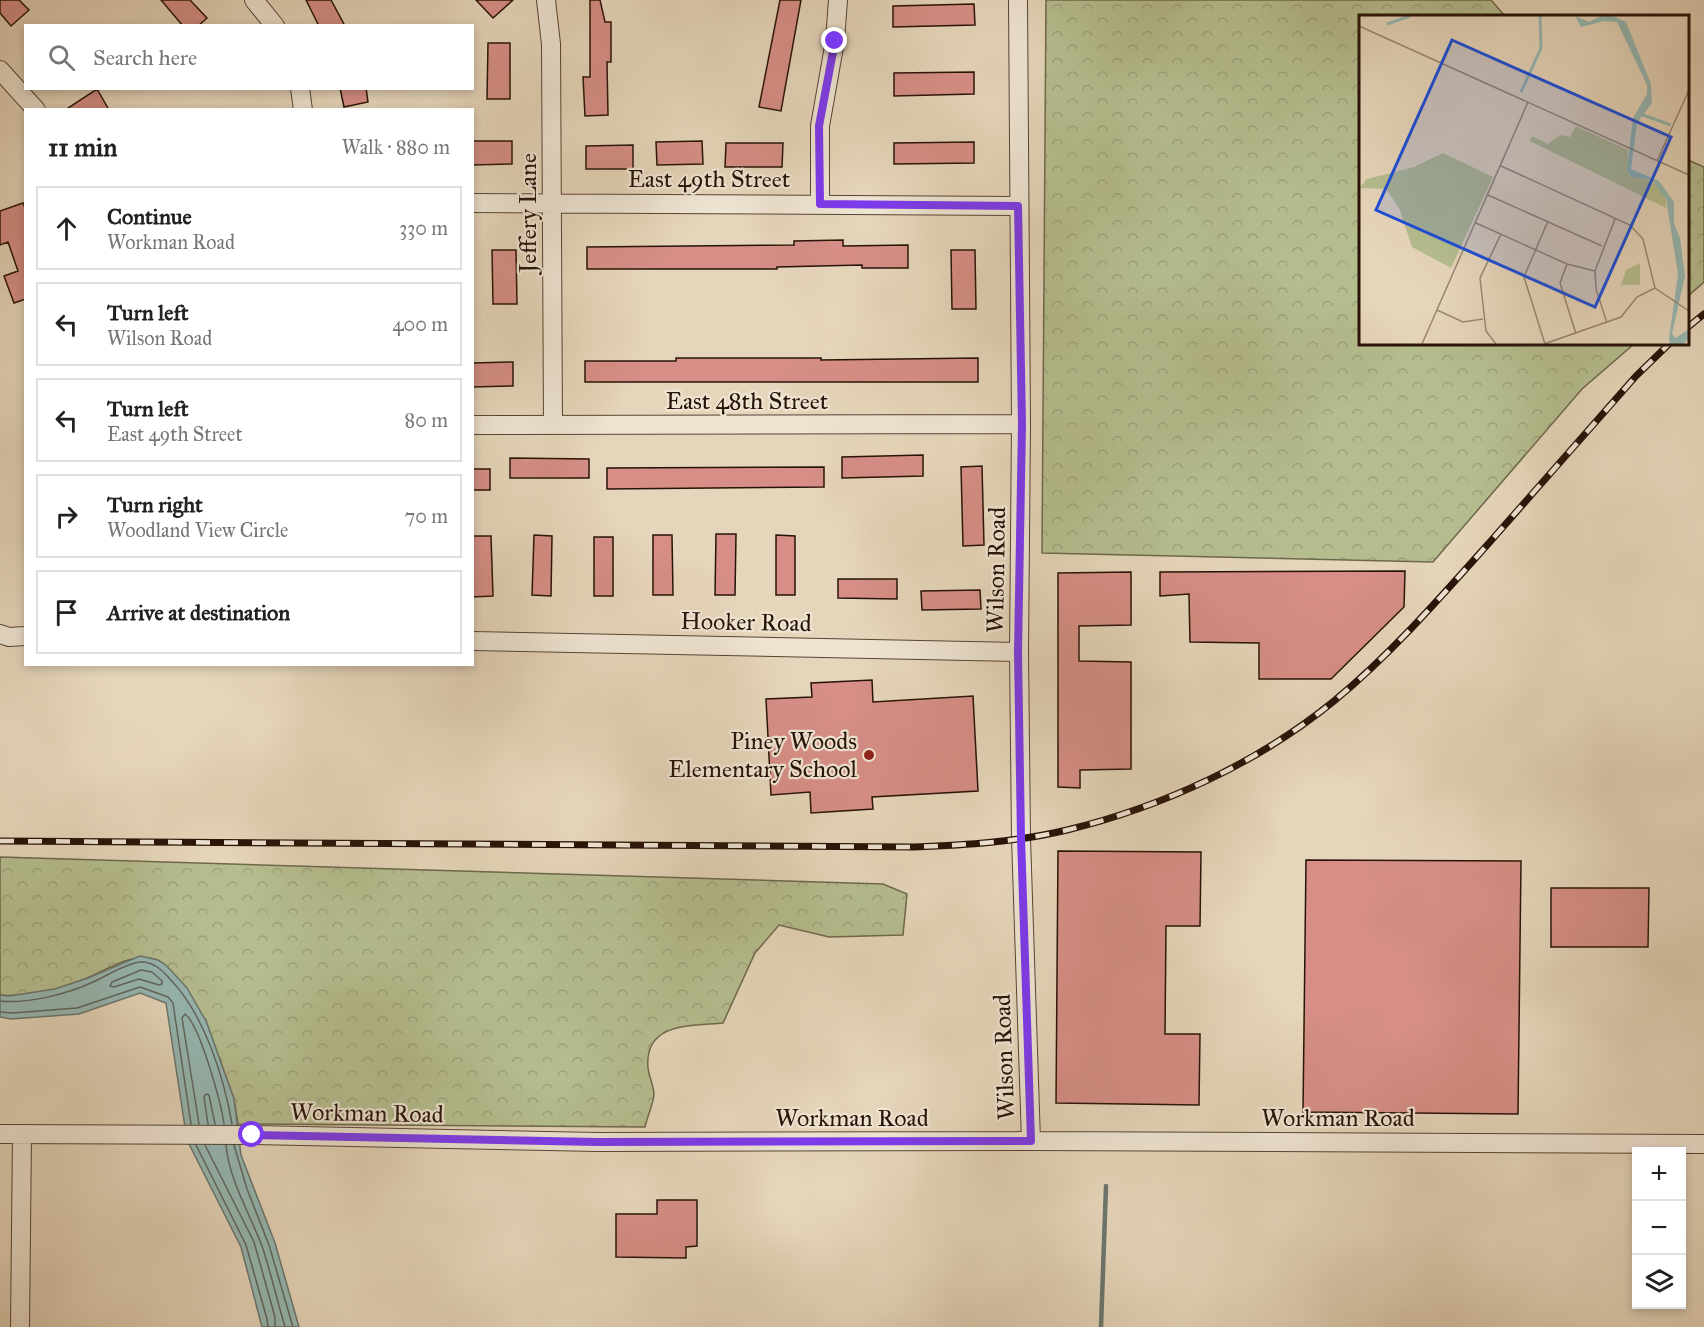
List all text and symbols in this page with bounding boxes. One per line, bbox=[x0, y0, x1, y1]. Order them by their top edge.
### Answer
inset map bbox=[1359, 15, 1689, 345]
search box bbox=[24, 24, 474, 90]
route end bbox=[821, 27, 847, 53]
icon: search bbox=[45, 41, 78, 74]
text: Search here bbox=[93, 44, 197, 71]
text: 11 min bbox=[48, 131, 117, 163]
text: Walk · 880 m bbox=[342, 135, 450, 159]
street label: Jeffery Lane bbox=[513, 153, 543, 276]
street label: East 49th Street bbox=[628, 164, 791, 194]
text: Continue bbox=[107, 203, 192, 230]
icon: ahead bbox=[50, 212, 83, 245]
text: 330 m bbox=[399, 216, 448, 240]
text: Workman Road bbox=[107, 230, 235, 254]
text: Turn left bbox=[107, 299, 189, 326]
icon: left bbox=[50, 308, 83, 341]
text: 400 m bbox=[392, 312, 448, 336]
text: Wilson Road bbox=[107, 326, 212, 350]
street label: East 48th Street bbox=[666, 386, 829, 416]
text: Turn left bbox=[107, 395, 189, 422]
icon: left bbox=[50, 404, 83, 437]
text: 80 m bbox=[405, 408, 448, 432]
text: East 49th Street bbox=[107, 422, 243, 446]
text: Turn right bbox=[107, 491, 203, 518]
icon: right bbox=[50, 500, 83, 533]
text: 70 m bbox=[405, 504, 448, 528]
street label: Wilson Road bbox=[980, 507, 1012, 633]
text: Woodland View Circle bbox=[107, 518, 288, 542]
icon: arrive bbox=[50, 596, 83, 629]
text: Arrive at destination bbox=[107, 599, 290, 626]
street label: Hooker Road bbox=[680, 606, 812, 638]
place label: Piney Woods Elementary School bbox=[668, 726, 858, 784]
marker: Piney Woods Elementary School bbox=[862, 748, 876, 762]
street label: Wilson Road bbox=[987, 993, 1021, 1121]
street label: Workman Road bbox=[290, 1097, 444, 1129]
street label: Workman Road bbox=[775, 1103, 929, 1133]
street label: Workman Road bbox=[1261, 1103, 1415, 1133]
route start bbox=[238, 1121, 264, 1147]
map controls bbox=[1632, 1147, 1686, 1309]
button: + bbox=[1632, 1147, 1686, 1201]
button: − bbox=[1632, 1201, 1686, 1255]
button: layers bbox=[1632, 1255, 1686, 1309]

